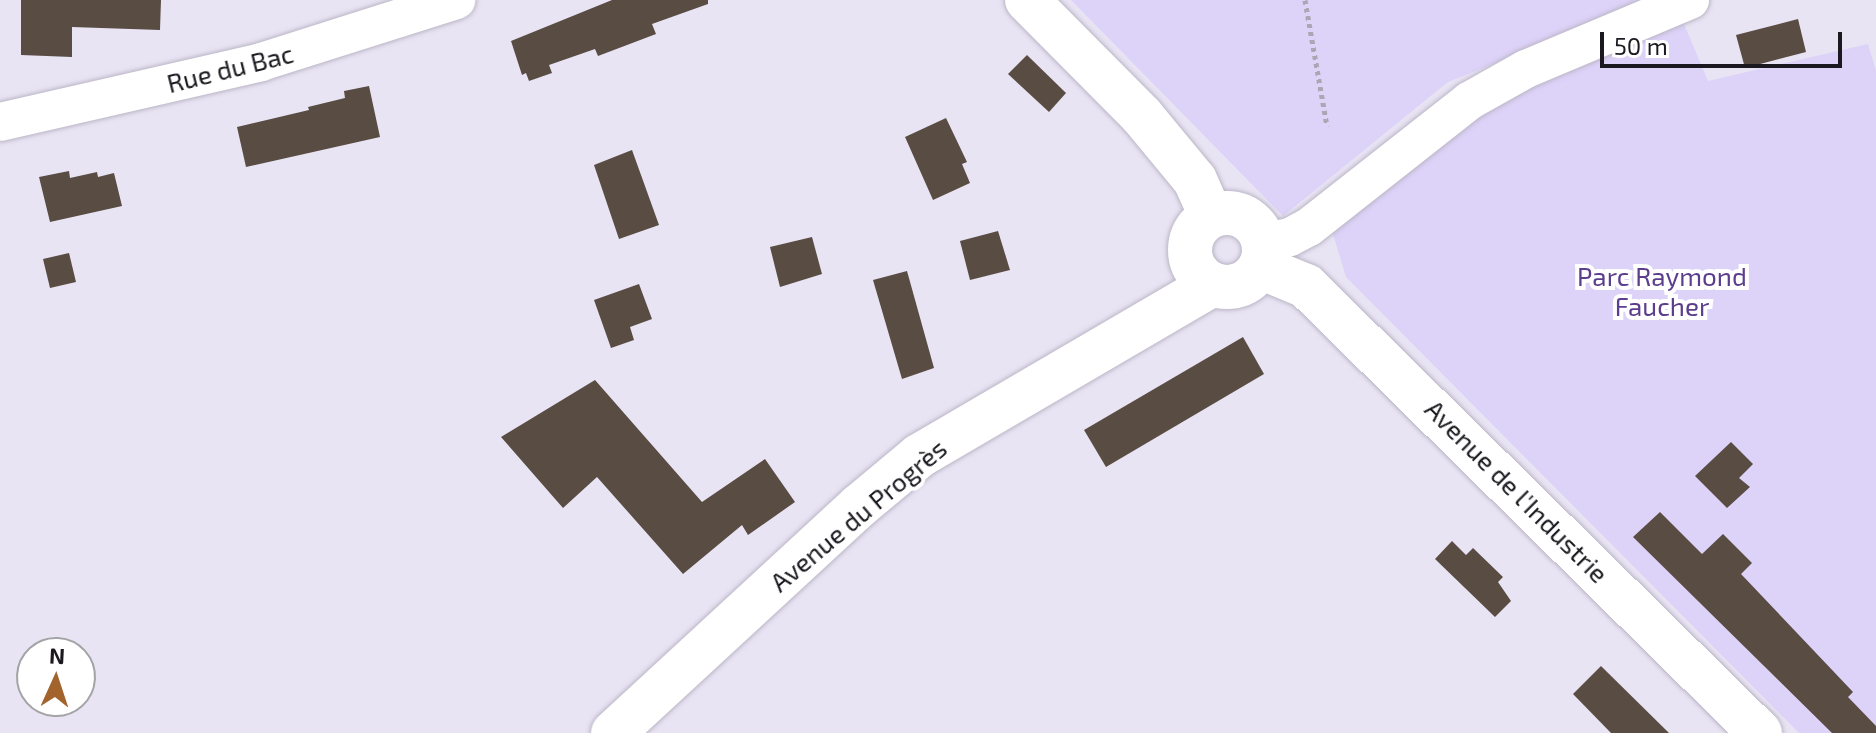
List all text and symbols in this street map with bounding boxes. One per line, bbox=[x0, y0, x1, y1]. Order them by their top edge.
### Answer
scale bar bbox=[1604, 16, 1846, 66]
text: 50 m bbox=[1614, 31, 1668, 60]
street label: Rue du Bac bbox=[164, 37, 296, 99]
park label: Parc Raymond Faucher bbox=[1577, 260, 1747, 322]
street label: Avenue de l'Industrie bbox=[1419, 393, 1615, 589]
street label: Avenue du Progrès bbox=[764, 432, 952, 598]
north arrow bbox=[16, 637, 96, 717]
text: N bbox=[49, 642, 66, 668]

